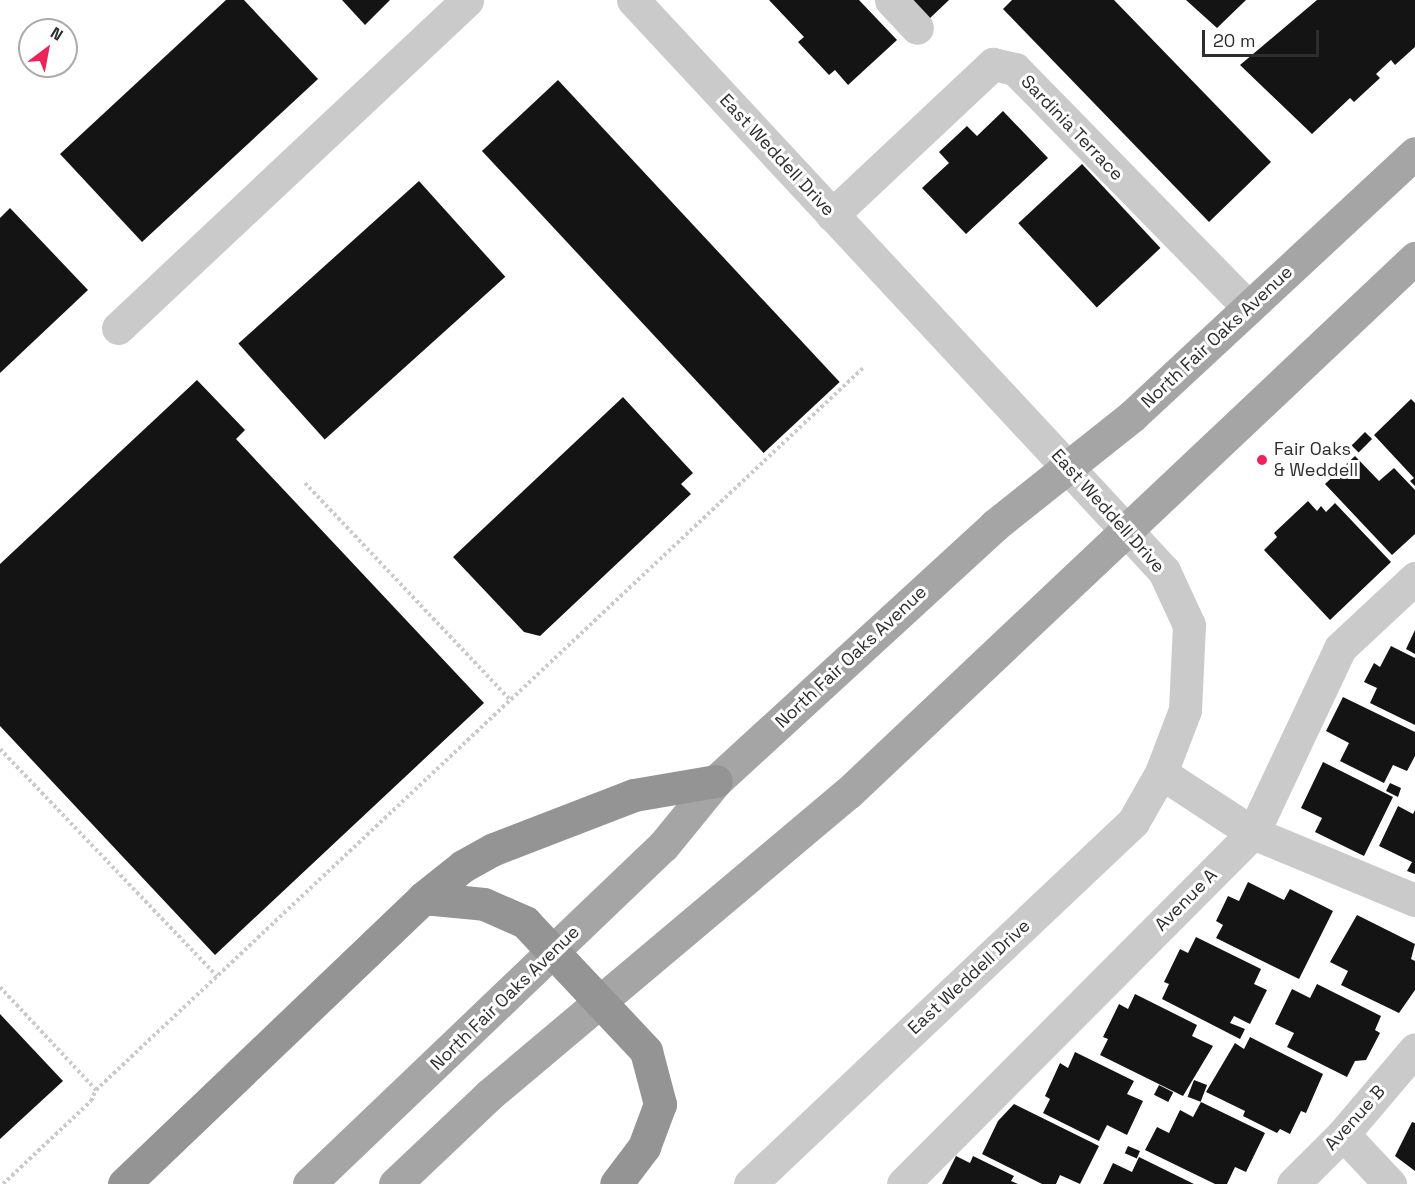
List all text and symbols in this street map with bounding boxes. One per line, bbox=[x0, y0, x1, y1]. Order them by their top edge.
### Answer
north arrow bbox=[18, 18, 78, 78]
scale bar bbox=[1205, 18, 1322, 56]
text: N bbox=[47, 22, 67, 46]
text: 20 m bbox=[1213, 29, 1256, 52]
street label: Sardinia Terrace bbox=[1016, 71, 1128, 185]
street label: East Weddell Drive bbox=[715, 89, 839, 221]
street label: North Fair Oaks Avenue bbox=[1137, 261, 1297, 413]
place label: Fair Oaks & Weddell bbox=[1274, 439, 1358, 482]
street label: East Weddell Drive bbox=[1047, 445, 1169, 577]
marker: Fair Oaks & Weddell bbox=[1255, 453, 1269, 467]
street label: North Fair Oaks Avenue bbox=[771, 581, 931, 733]
street label: Avenue A bbox=[1150, 864, 1222, 936]
street label: East Weddell Drive bbox=[903, 915, 1035, 1039]
street label: North Fair Oaks Avenue bbox=[426, 921, 584, 1075]
street label: Avenue B bbox=[1320, 1081, 1390, 1155]

